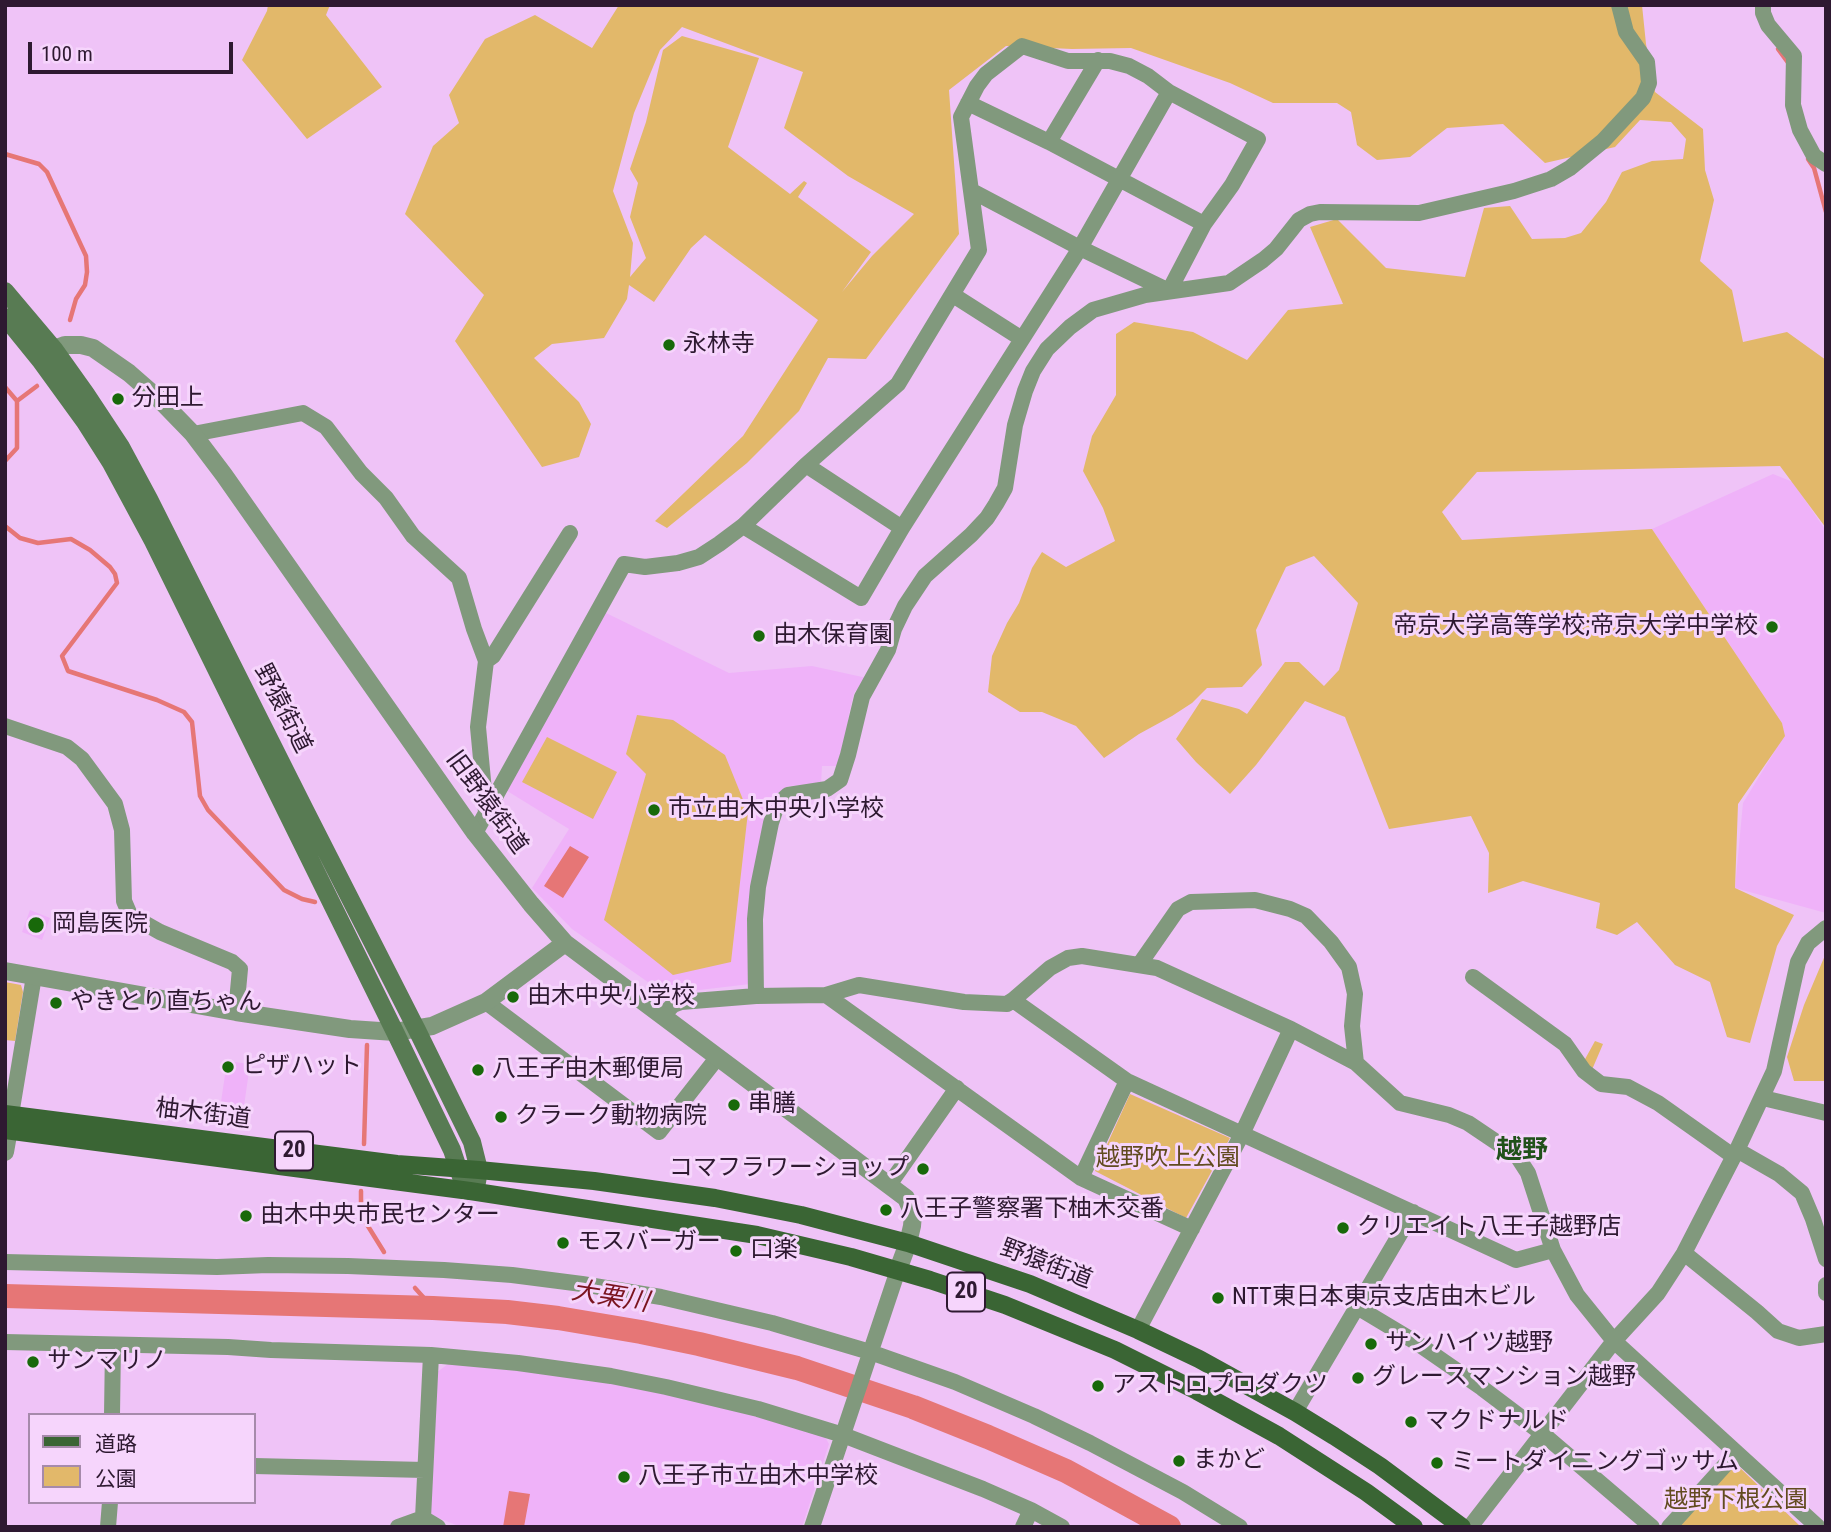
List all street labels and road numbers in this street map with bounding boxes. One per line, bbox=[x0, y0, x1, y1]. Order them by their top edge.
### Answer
street label: 野猿街道 bbox=[247, 660, 317, 758]
street label: 旧野猿街道 bbox=[439, 746, 533, 860]
street label: 柚木街道 bbox=[154, 1095, 252, 1135]
road number: 20 bbox=[275, 1132, 313, 1170]
street label: 野猿街道 bbox=[996, 1234, 1096, 1296]
road number: 20 bbox=[947, 1273, 985, 1312]

